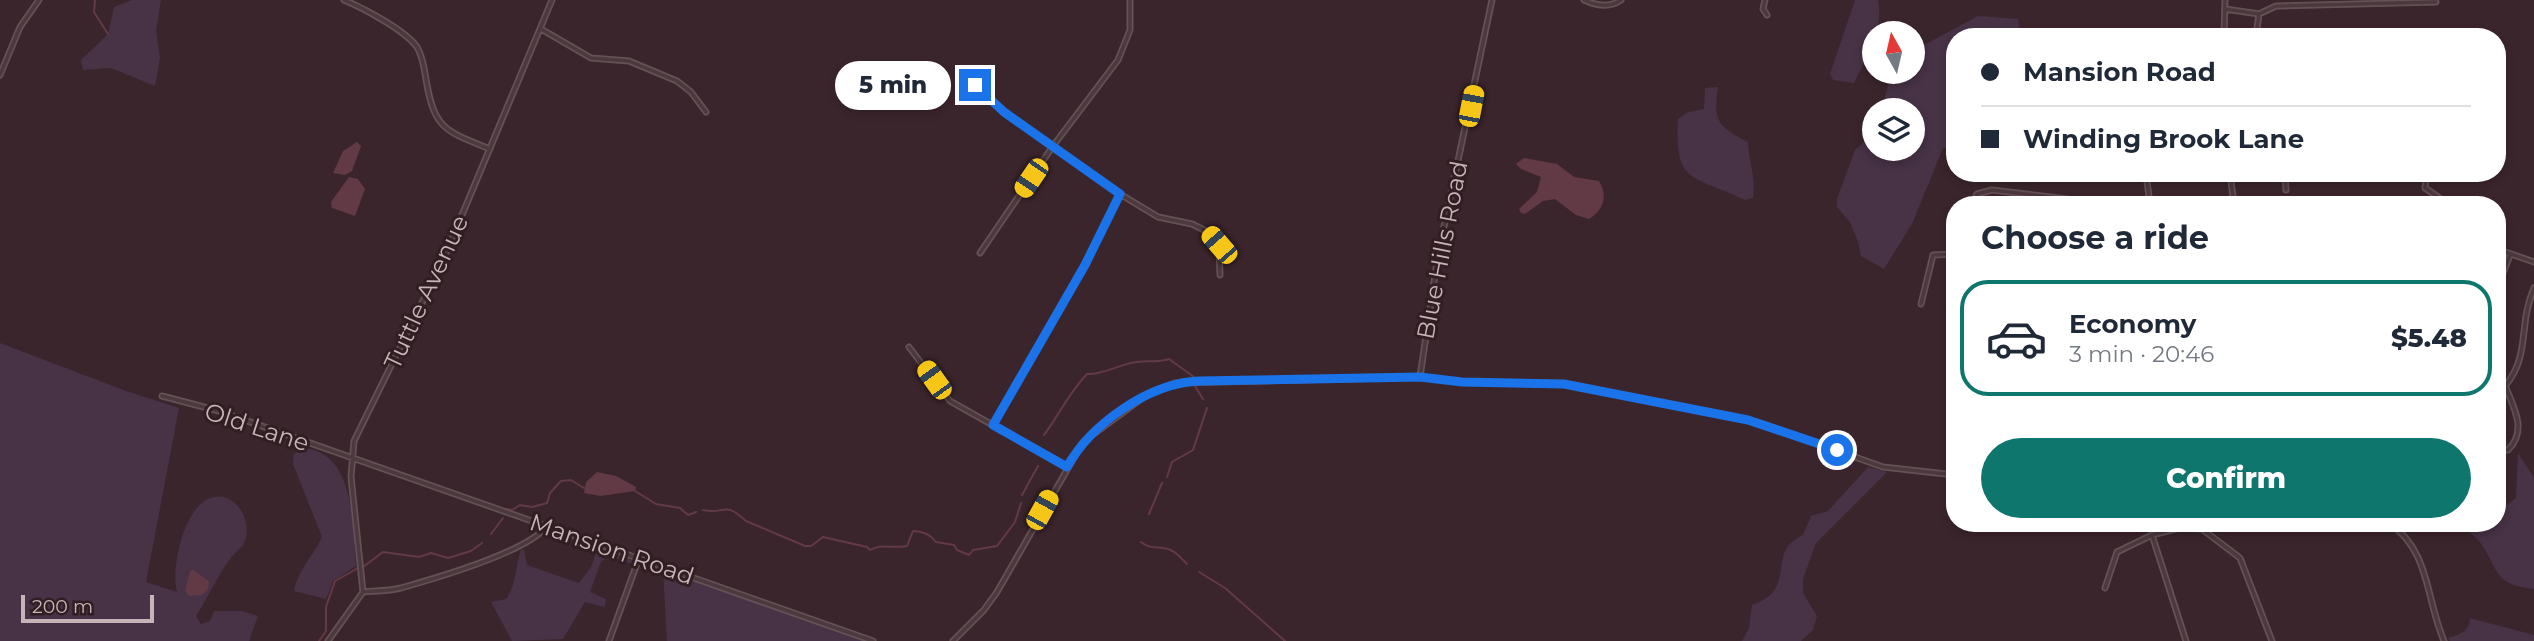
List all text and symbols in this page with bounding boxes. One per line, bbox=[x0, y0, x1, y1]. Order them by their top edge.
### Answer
north arrow bbox=[1862, 21, 1925, 84]
map controls bbox=[1862, 21, 1925, 161]
text: Mansion Road bbox=[2023, 56, 2216, 88]
callout: 5 min bbox=[835, 60, 950, 110]
route end bbox=[959, 69, 991, 101]
text: 5 min bbox=[859, 71, 927, 99]
car bbox=[1457, 83, 1486, 129]
button: layers bbox=[1862, 98, 1925, 161]
text: Winding Brook Lane bbox=[2023, 123, 2304, 155]
car bbox=[1011, 155, 1052, 201]
street label: Blue Hills Road bbox=[1410, 158, 1474, 342]
street label: Tuttle Avenue bbox=[378, 210, 474, 374]
text: Choose a ride bbox=[1981, 218, 2209, 257]
car bbox=[1198, 222, 1241, 268]
icon: car bbox=[1985, 307, 2048, 370]
text: Economy bbox=[2069, 308, 2196, 340]
text: $5.48 bbox=[2391, 322, 2467, 354]
text: 3 min · 20:46 bbox=[2069, 340, 2214, 368]
car bbox=[914, 357, 955, 403]
street label: Old Lane bbox=[201, 396, 313, 458]
route start bbox=[1821, 434, 1853, 466]
button: Confirm bbox=[1981, 438, 2471, 518]
car bbox=[1023, 487, 1062, 533]
street label: Mansion Road bbox=[526, 507, 698, 591]
scale bar bbox=[21, 592, 154, 624]
text: 200 m bbox=[32, 595, 93, 618]

